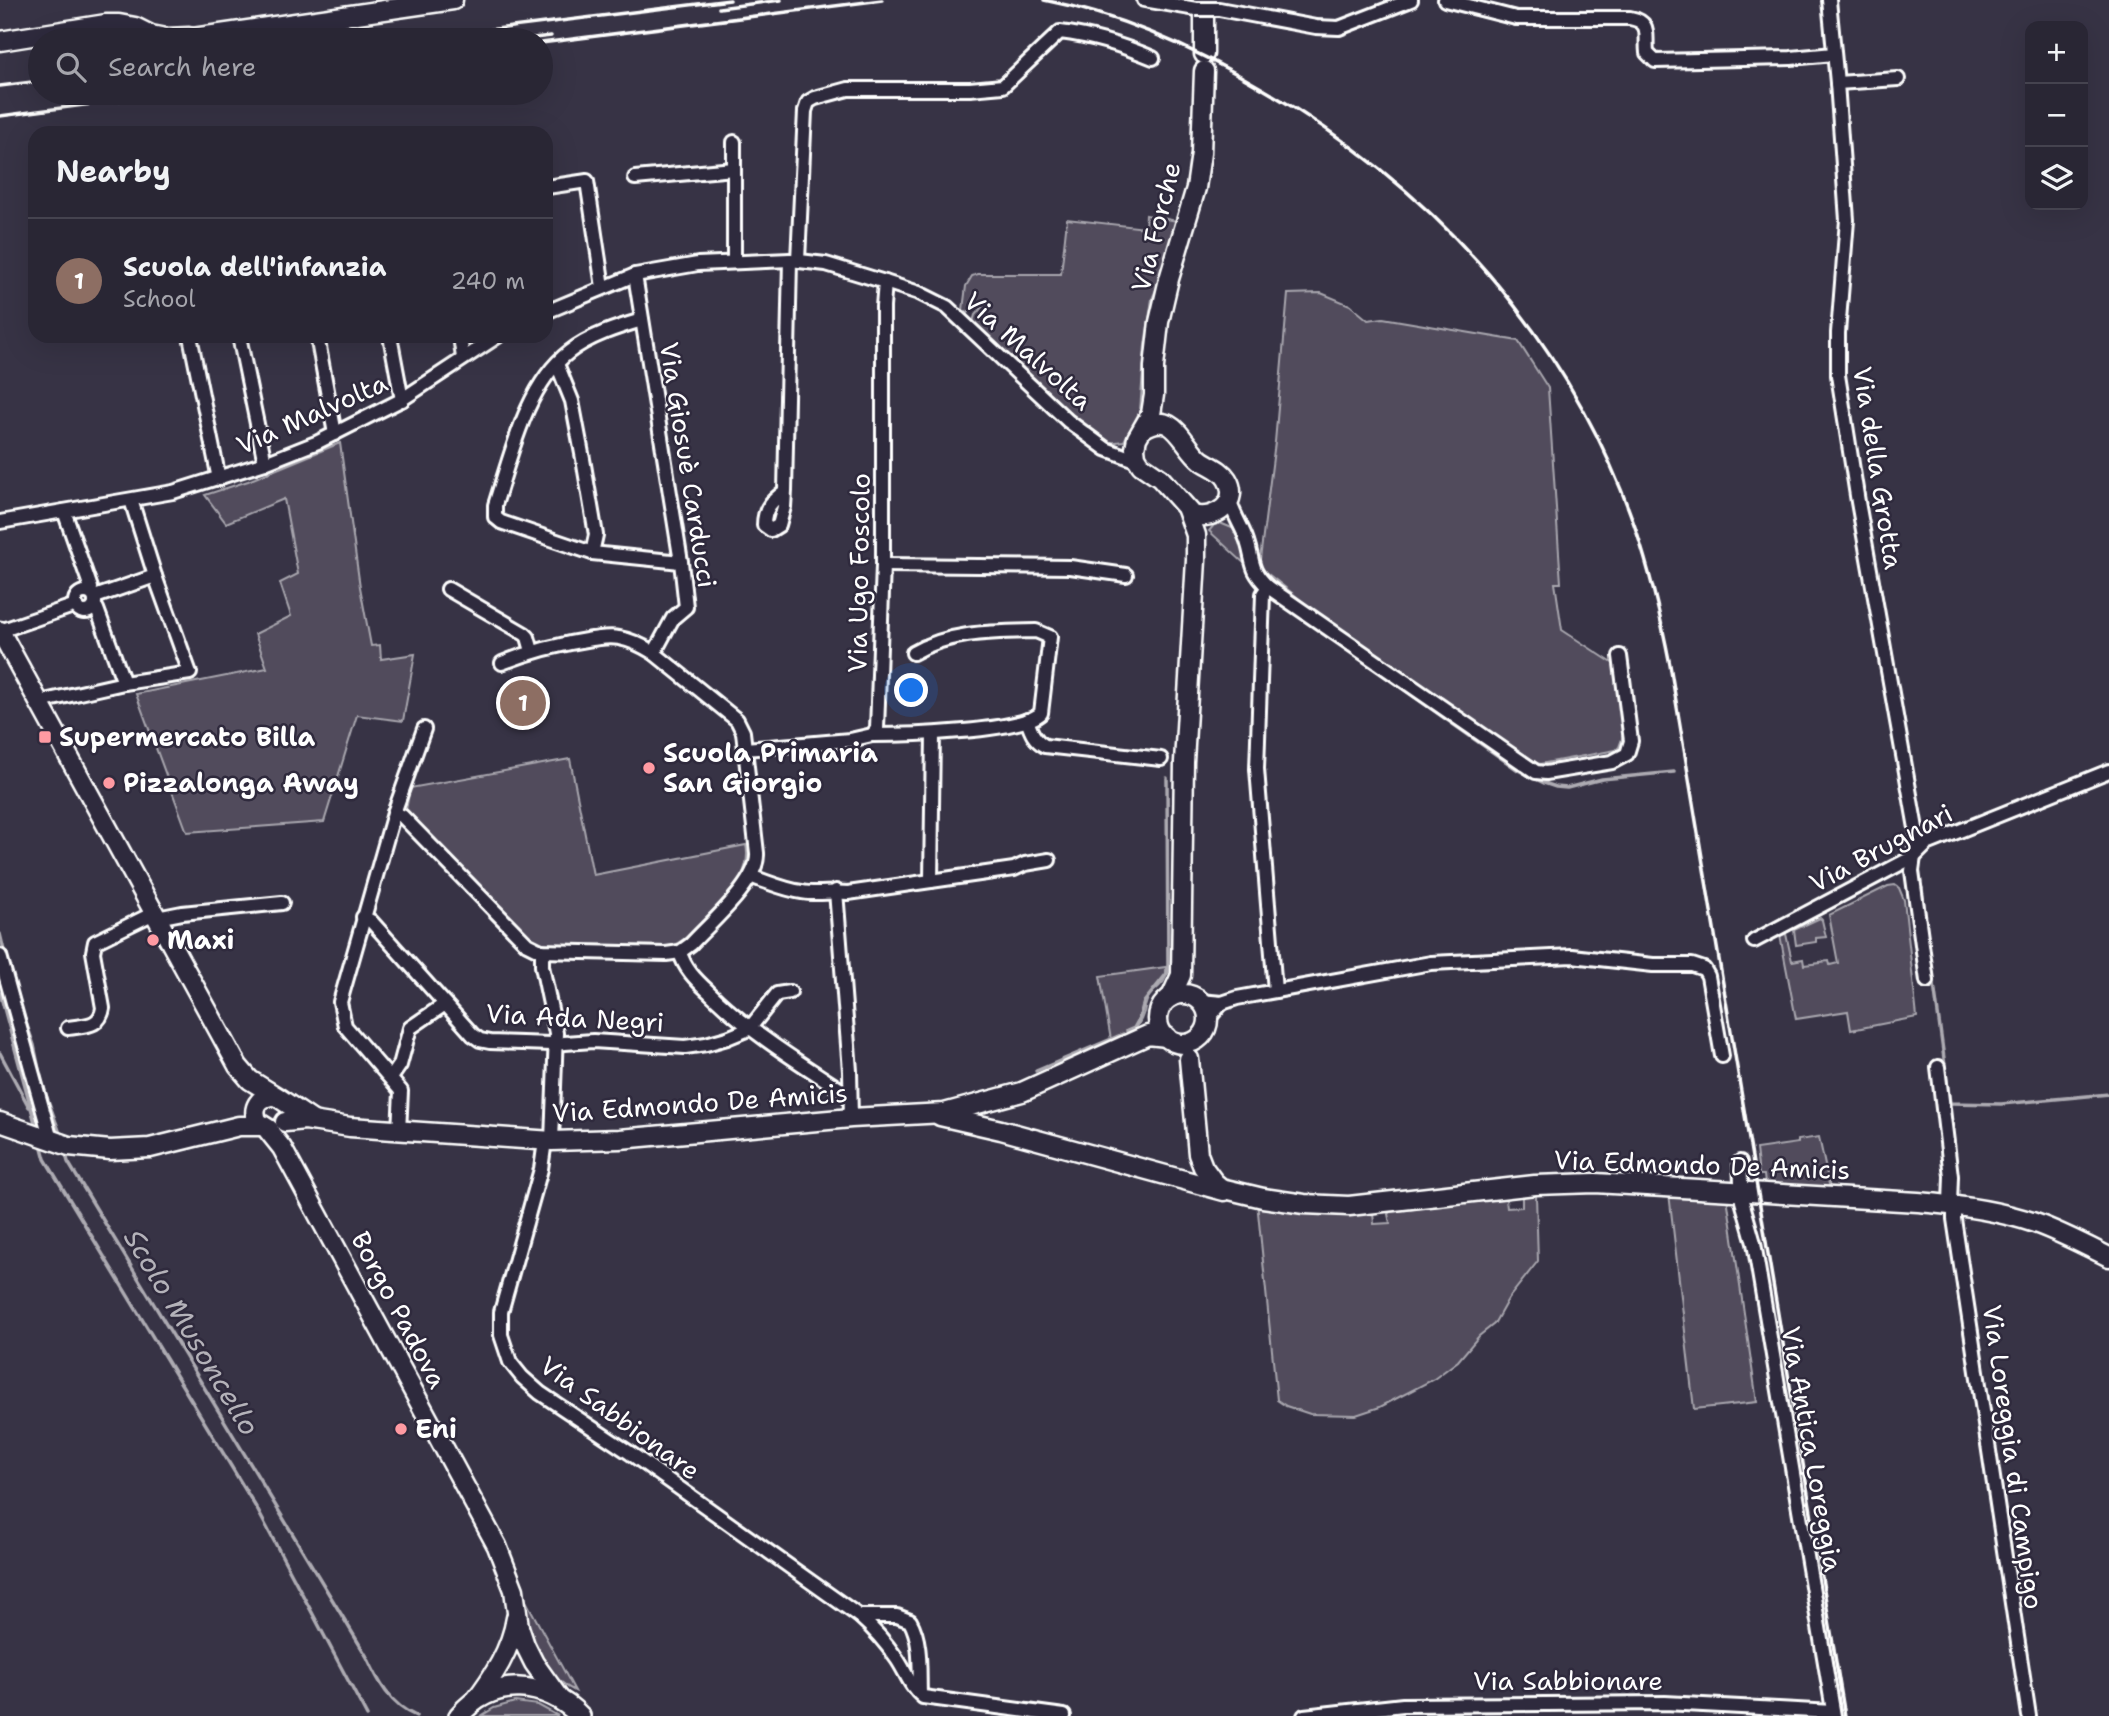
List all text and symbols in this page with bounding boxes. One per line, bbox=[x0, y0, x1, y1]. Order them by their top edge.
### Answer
map controls bbox=[2025, 21, 2088, 210]
button: + bbox=[2025, 21, 2088, 84]
search box bbox=[28, 28, 553, 105]
icon: search bbox=[52, 48, 90, 86]
text: Search here bbox=[108, 49, 257, 84]
button: − bbox=[2025, 84, 2088, 147]
button: layers bbox=[2025, 147, 2088, 210]
text: Nearby bbox=[56, 151, 171, 192]
street label: Via Forche bbox=[1122, 158, 1189, 295]
text: Scuola dell'infanzia bbox=[123, 249, 386, 284]
text: 1 bbox=[74, 266, 84, 296]
text: 240 m bbox=[451, 266, 525, 296]
text: School bbox=[123, 284, 195, 314]
street label: Via Malvolta bbox=[957, 284, 1100, 418]
street label: Via Giosuè Carducci bbox=[652, 340, 725, 590]
street label: Via della Grotta bbox=[1845, 364, 1912, 572]
street label: Via Malvolta bbox=[231, 365, 393, 462]
street label: Via Ugo Foscolo bbox=[839, 473, 878, 673]
your location bbox=[894, 673, 928, 707]
pin: 1 bbox=[500, 677, 546, 729]
place label: Supermercato Billa bbox=[59, 719, 315, 754]
marker: Supermercato Billa bbox=[37, 729, 53, 745]
place label: Scuola Primaria San Giorgio bbox=[663, 735, 878, 800]
marker: Scuola Primaria San Giorgio bbox=[641, 760, 657, 776]
place label: Pizzalonga Away bbox=[123, 765, 359, 800]
marker: Pizzalonga Away bbox=[101, 775, 117, 791]
street label: Via Brugnari bbox=[1803, 795, 1959, 900]
place label: Maxi bbox=[167, 922, 234, 957]
marker: Maxi bbox=[145, 932, 161, 948]
street label: Via Ada Negri bbox=[485, 995, 665, 1040]
street label: Via Edmondo De Amicis bbox=[551, 1075, 849, 1130]
street label: Via Edmondo De Amicis bbox=[1553, 1142, 1851, 1187]
water label: Scolo Musoncello bbox=[115, 1222, 269, 1442]
street label: Borgo Padova bbox=[343, 1225, 456, 1394]
street label: Via Loreggia di Campigo bbox=[1975, 1303, 2052, 1611]
street label: Via Antica Loreggia bbox=[1774, 1324, 1851, 1574]
street label: Via Sabbionare bbox=[533, 1348, 707, 1488]
place label: Eni bbox=[415, 1411, 457, 1446]
marker: Eni bbox=[393, 1421, 409, 1437]
street label: Via Sabbionare bbox=[1473, 1663, 1663, 1698]

